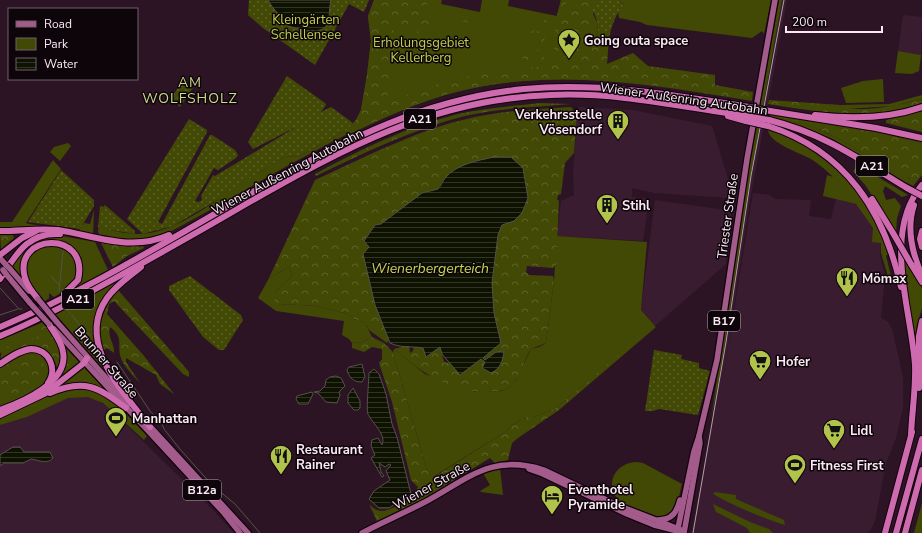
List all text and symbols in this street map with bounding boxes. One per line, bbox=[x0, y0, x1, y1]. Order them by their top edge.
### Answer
legend bbox=[8, 8, 138, 80]
scale bar bbox=[786, 8, 882, 34]
park label: Kleingärten Schellensee bbox=[271, 11, 341, 44]
text: 200 m bbox=[792, 14, 827, 30]
text: Road bbox=[44, 16, 72, 32]
place icon: Going outa space bbox=[556, 27, 582, 60]
place label: Going outa space bbox=[584, 32, 688, 50]
park label: Erholungsgebiet Kellerberg bbox=[373, 34, 469, 67]
text: Park bbox=[44, 36, 69, 52]
text: Water bbox=[44, 56, 78, 72]
district label: AM WOLFSHOLZ bbox=[142, 73, 238, 108]
street label: Wiener Außenring Autobahn bbox=[599, 78, 769, 120]
place label: Verkehrsstelle Vösendorf bbox=[514, 106, 602, 139]
building icon: Verkehrsstelle Vösendorf bbox=[605, 108, 631, 141]
road number: A21 bbox=[404, 109, 436, 129]
street label: Wiener Außenring Autobahn bbox=[208, 124, 366, 220]
road number: A21 bbox=[856, 156, 888, 176]
street label: Triester Straße bbox=[713, 172, 743, 260]
building icon: Stihl bbox=[594, 192, 620, 225]
place label: Stihl bbox=[622, 197, 651, 215]
water label: Wienerbergerteich bbox=[371, 259, 489, 278]
restaurant icon: Mömax bbox=[834, 265, 860, 298]
place label: Mömax bbox=[862, 270, 907, 288]
road number: A21 bbox=[62, 289, 94, 309]
road number: B17 bbox=[708, 311, 740, 331]
street label: Brunner Straße bbox=[70, 323, 142, 402]
supermarket icon: Hofer bbox=[747, 348, 773, 381]
place label: Hofer bbox=[776, 353, 811, 371]
sports icon: Manhattan bbox=[103, 405, 129, 438]
place label: Manhattan bbox=[132, 410, 197, 428]
supermarket icon: Lidl bbox=[821, 417, 847, 450]
place label: Lidl bbox=[850, 422, 873, 440]
place label: Restaurant Rainer bbox=[296, 441, 363, 474]
restaurant icon: Restaurant Rainer bbox=[268, 443, 294, 476]
sports icon: Fitness First bbox=[782, 452, 808, 485]
street label: Wiener Straße bbox=[390, 457, 473, 514]
place label: Fitness First bbox=[810, 457, 884, 475]
road number: B12a bbox=[183, 480, 221, 500]
place label: Eventhotel Pyramide bbox=[568, 481, 634, 514]
hotel icon: Eventhotel Pyramide bbox=[539, 483, 565, 516]

